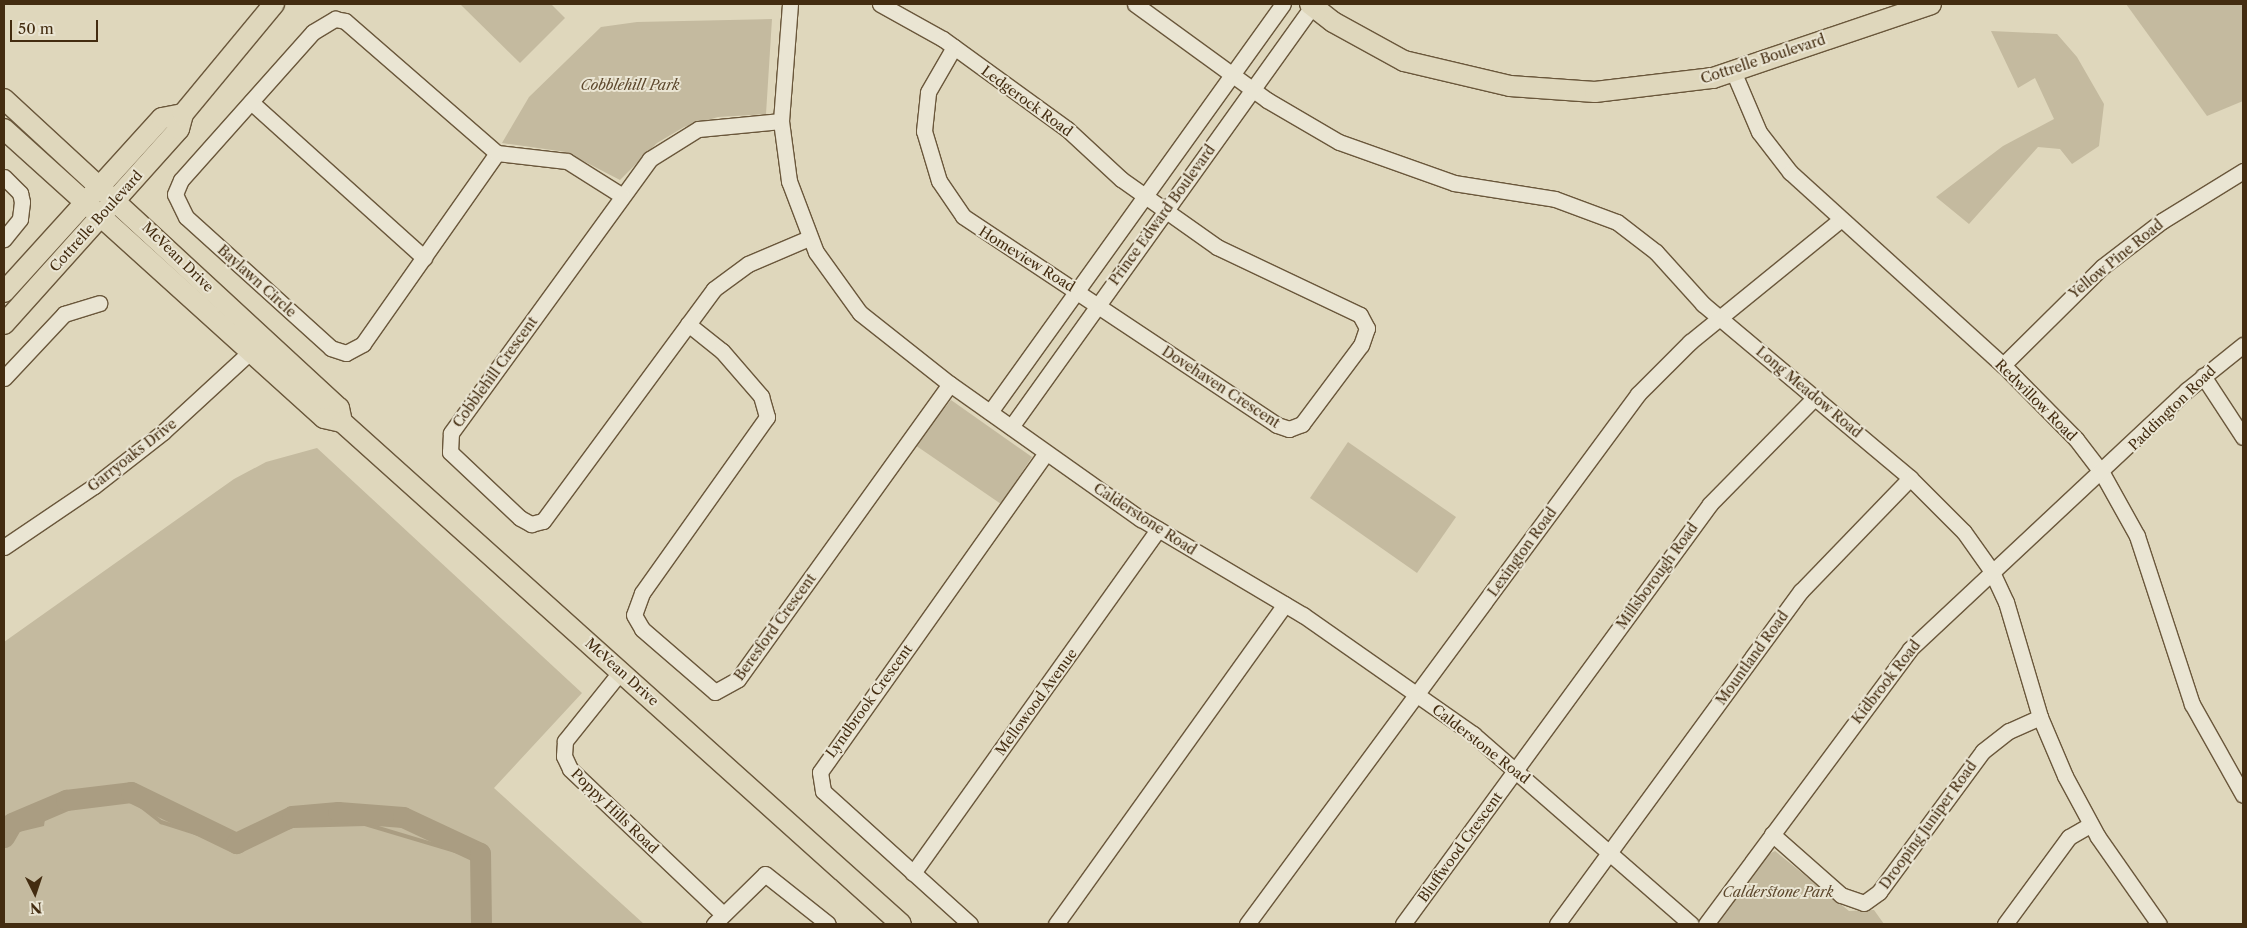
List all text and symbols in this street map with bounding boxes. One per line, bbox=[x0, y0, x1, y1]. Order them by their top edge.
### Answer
scale bar bbox=[12, 10, 100, 42]
text: 50 m bbox=[18, 19, 54, 38]
street label: Cottrelle Boulevard bbox=[1698, 31, 1828, 87]
street label: Ledgerock Road bbox=[978, 62, 1076, 140]
park label: Cobblehill Park bbox=[580, 77, 680, 93]
street label: Prince Edward Boulevard bbox=[1105, 142, 1219, 288]
street label: Cottrelle Boulevard bbox=[46, 167, 146, 275]
street label: Yellow Pine Road bbox=[2065, 216, 2167, 302]
street label: McVean Drive bbox=[139, 219, 217, 295]
street label: Homeview Road bbox=[976, 223, 1078, 295]
street label: Baylawn Circle bbox=[214, 241, 300, 321]
street label: Cobblehill Crescent bbox=[449, 313, 541, 431]
street label: Dovehaven Crescent bbox=[1159, 343, 1283, 431]
street label: Long Meadow Road bbox=[1753, 343, 1865, 441]
street label: Redwillow Road bbox=[1992, 356, 2080, 444]
street label: Paddington Road bbox=[2125, 362, 2219, 454]
street label: Garryoaks Drive bbox=[84, 415, 180, 495]
street label: Calderstone Road bbox=[1090, 480, 1200, 558]
street label: Lexington Road bbox=[1484, 504, 1560, 600]
street label: Millsborough Road bbox=[1613, 520, 1701, 632]
street label: Beresford Crescent bbox=[731, 570, 819, 684]
street label: Mountland Road bbox=[1712, 608, 1792, 708]
street label: McVean Drive bbox=[582, 635, 662, 709]
street label: Kidbrook Road bbox=[1848, 637, 1924, 727]
street label: Lyndbrook Crescent bbox=[822, 641, 916, 761]
street label: Mellowood Avenue bbox=[991, 645, 1081, 759]
street label: Calderstone Road bbox=[1429, 701, 1533, 787]
street label: Drooping Juniper Road bbox=[1876, 758, 1980, 892]
street label: Poppy Hills Road bbox=[568, 765, 662, 857]
street label: Bluffwood Crescent bbox=[1414, 789, 1506, 905]
north arrow bbox=[10, 868, 60, 918]
park label: Calderstone Park bbox=[1723, 884, 1833, 900]
text: N bbox=[29, 899, 43, 917]

